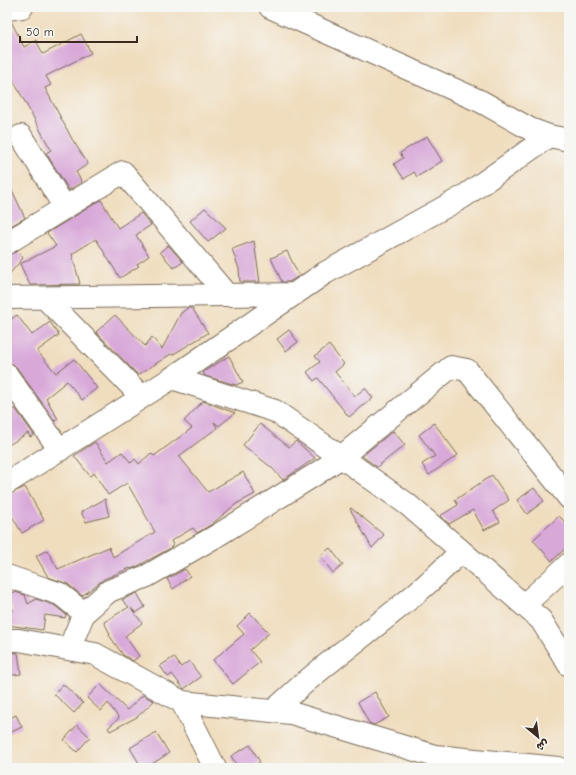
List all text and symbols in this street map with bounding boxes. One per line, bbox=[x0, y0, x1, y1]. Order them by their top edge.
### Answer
scale bar bbox=[20, 18, 137, 44]
text: 50 m bbox=[26, 25, 54, 39]
north arrow bbox=[518, 717, 558, 757]
text: ش bbox=[534, 737, 551, 754]

